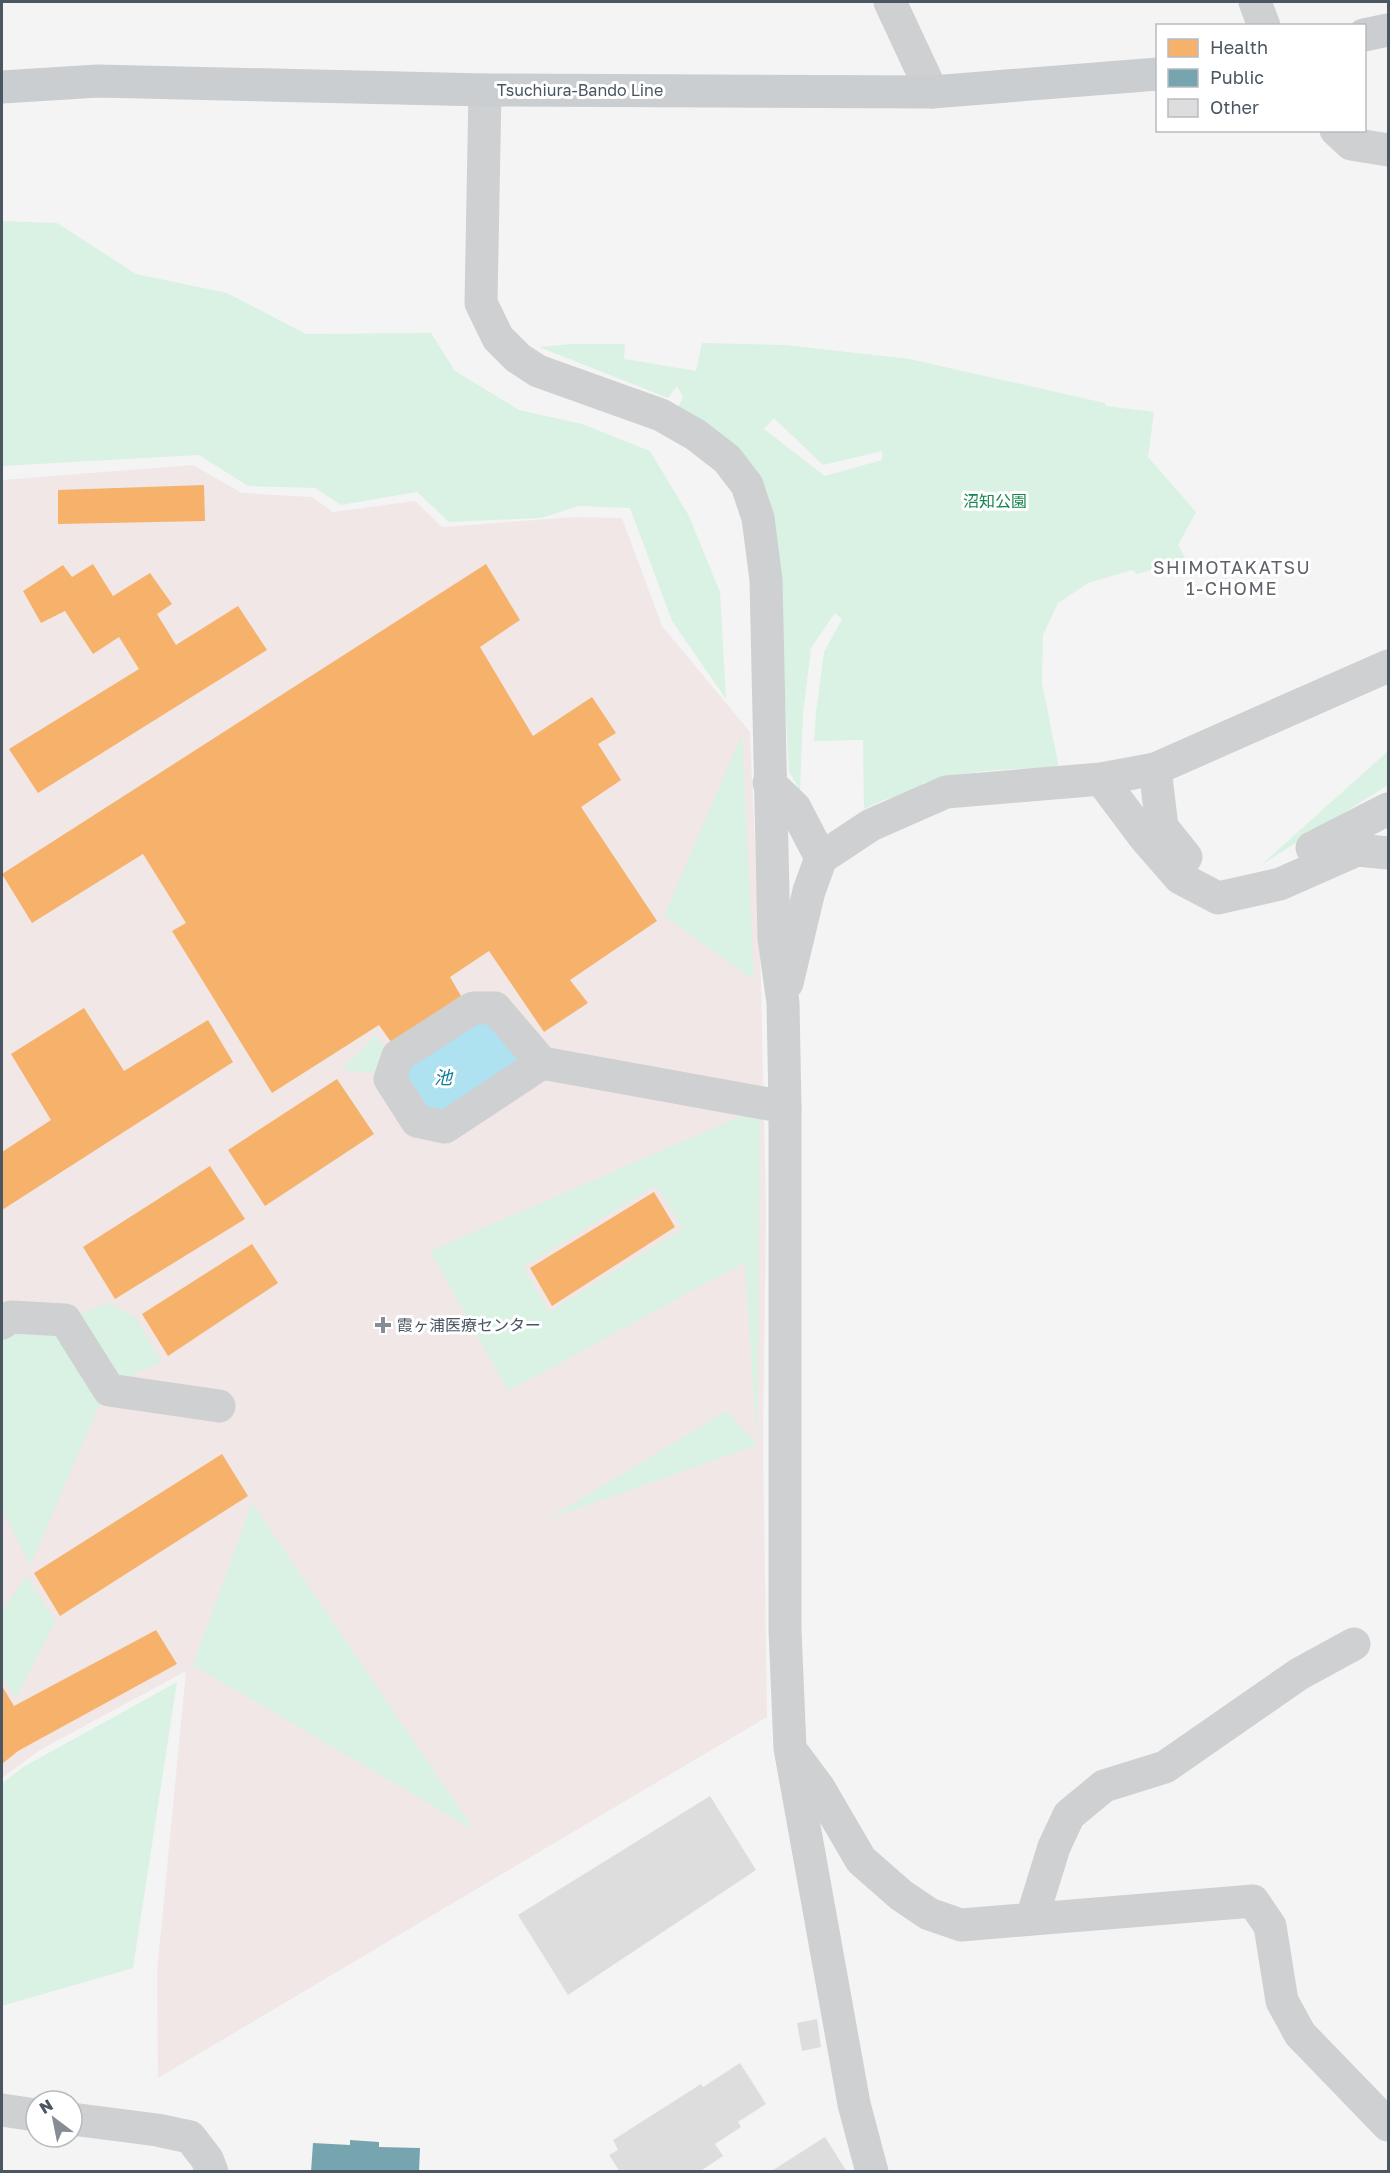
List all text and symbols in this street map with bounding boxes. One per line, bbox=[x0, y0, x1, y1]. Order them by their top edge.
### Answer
legend bbox=[1156, 24, 1366, 132]
text: Health bbox=[1210, 36, 1268, 58]
text: Public bbox=[1210, 66, 1264, 88]
street label: Tsuchiura-Bando Line bbox=[497, 80, 663, 100]
text: Other bbox=[1210, 96, 1259, 118]
park label: 沼知公園 bbox=[963, 491, 1027, 511]
district label: SHIMOTAKATSU 1-CHOME bbox=[1153, 556, 1311, 599]
water label: 池 bbox=[434, 1066, 454, 1088]
place label: 霞ヶ浦医療センター bbox=[397, 1315, 541, 1335]
marker: 霞ヶ浦医療センター bbox=[374, 1316, 392, 1334]
north arrow bbox=[24, 2089, 84, 2149]
text: N bbox=[36, 2095, 57, 2118]

